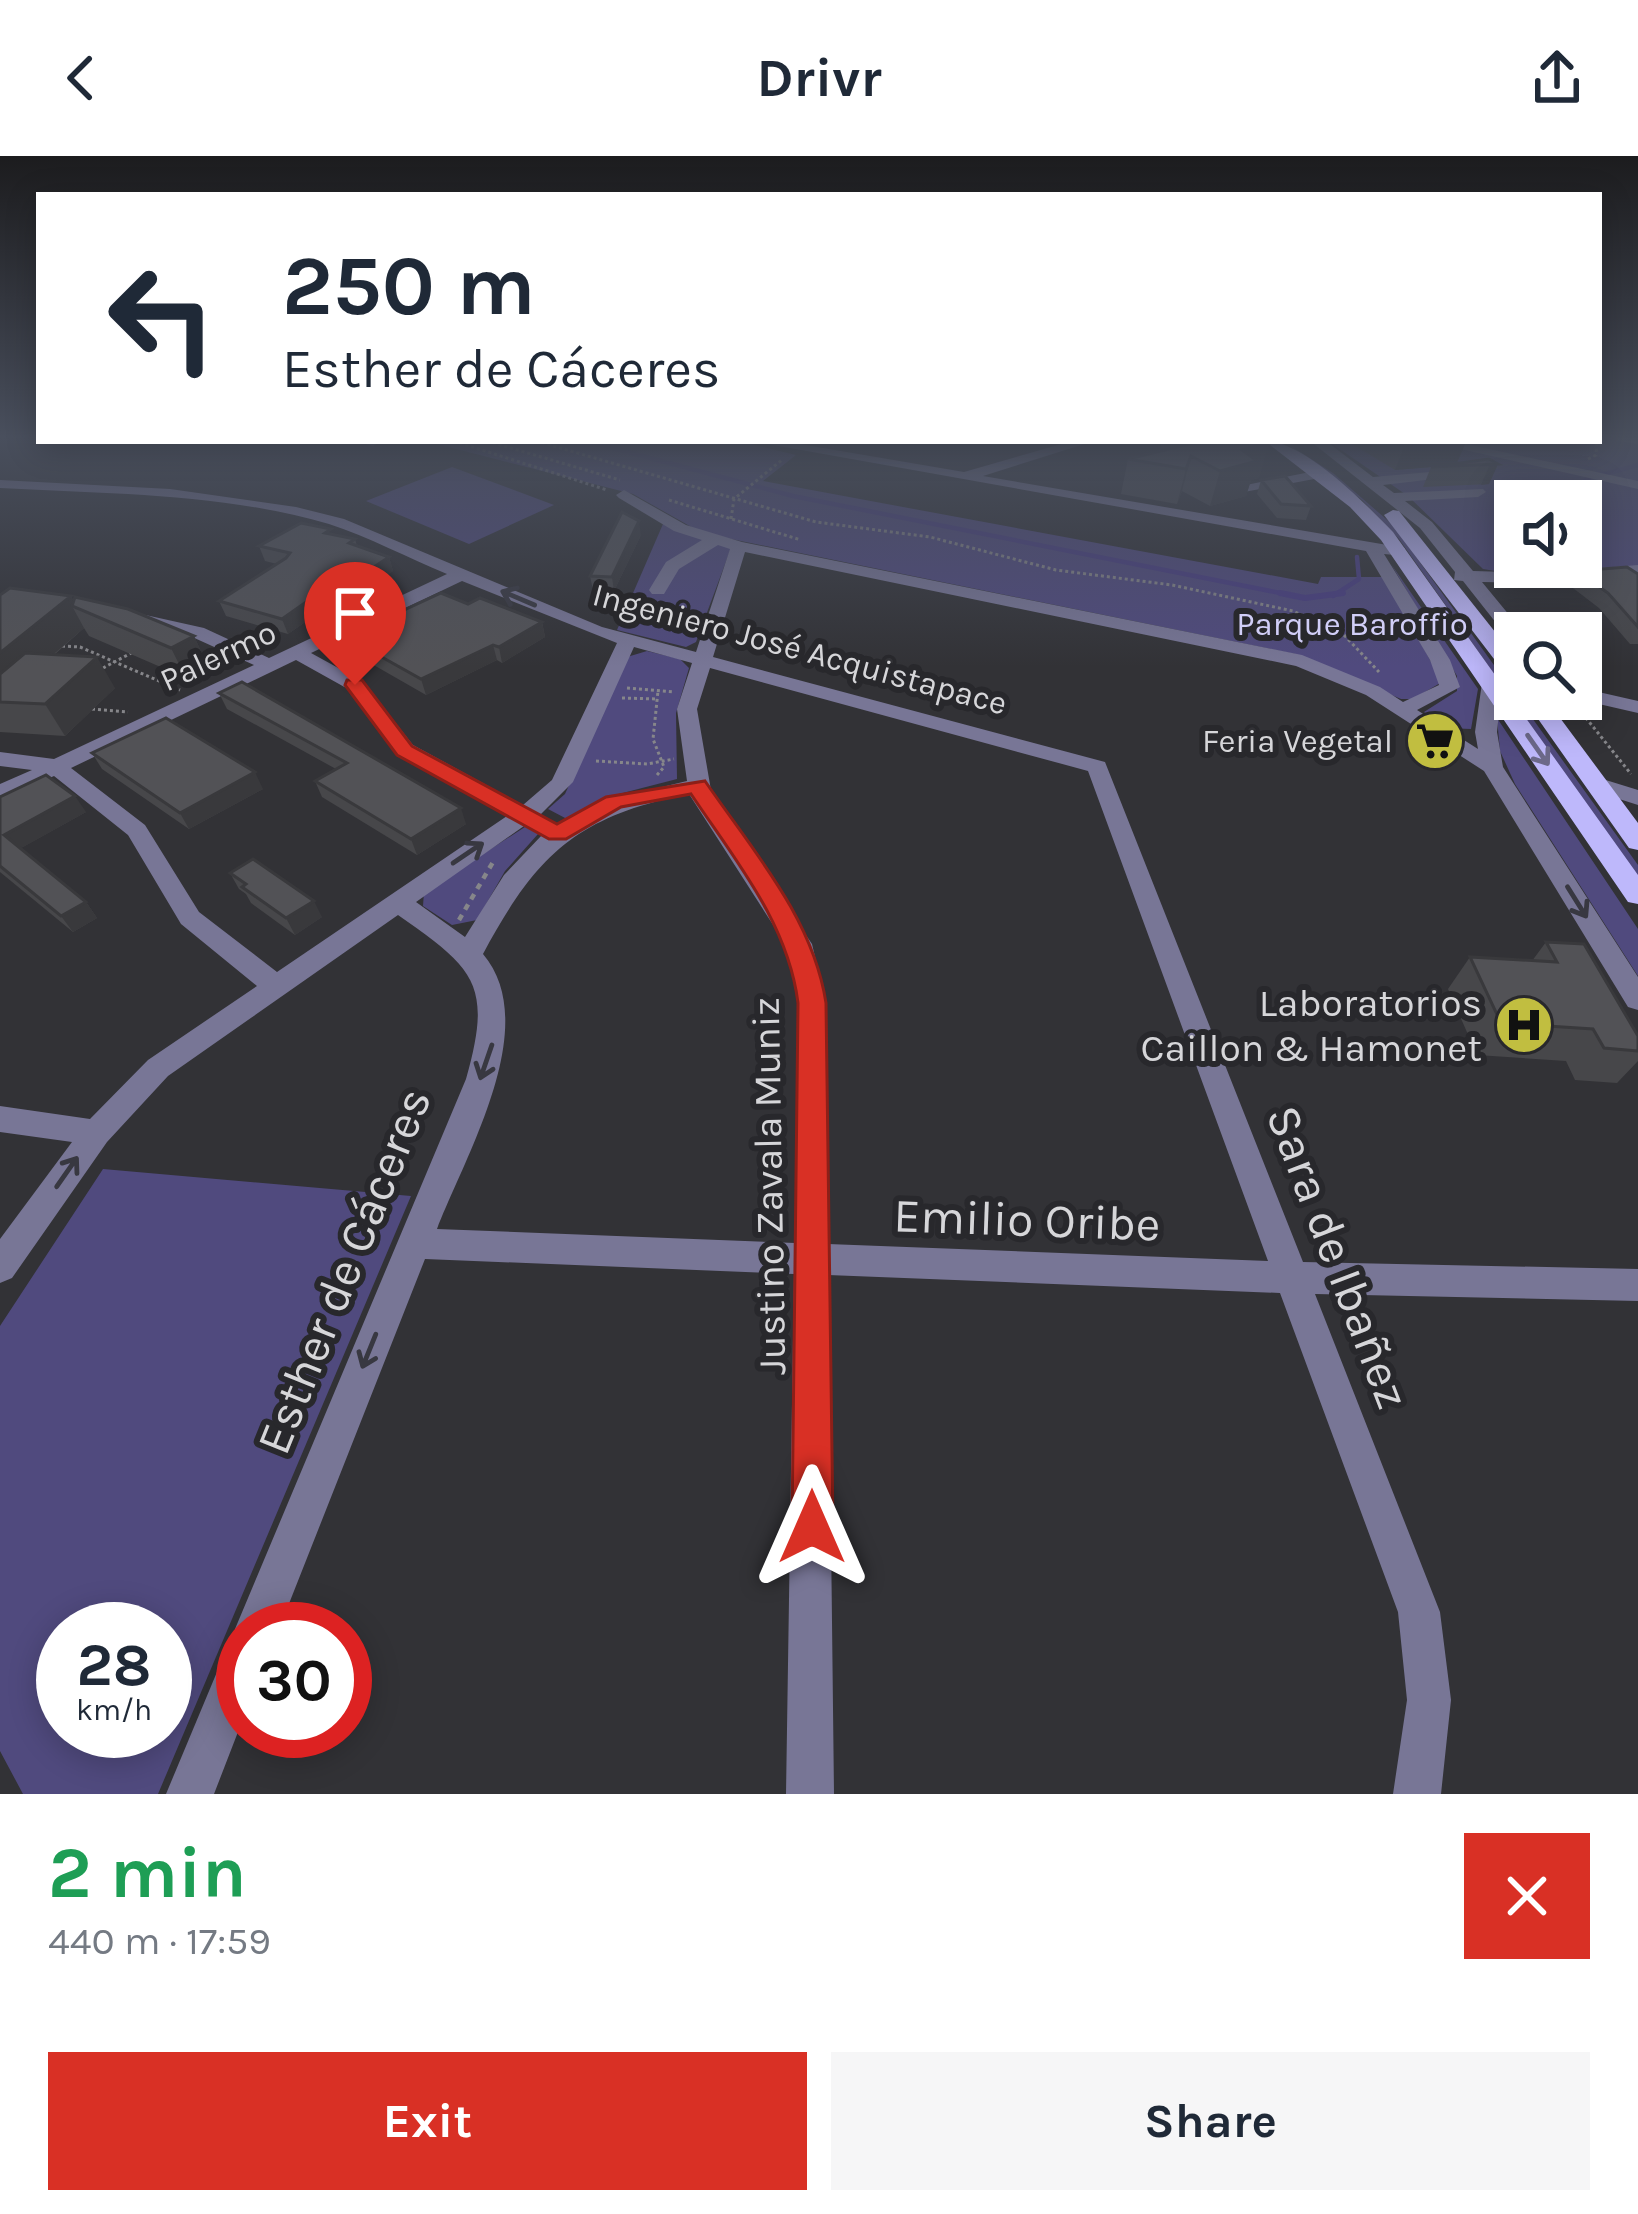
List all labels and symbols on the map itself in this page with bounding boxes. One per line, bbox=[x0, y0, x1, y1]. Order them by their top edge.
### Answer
pin bbox=[304, 562, 406, 685]
street label: Ingeniero José Acquistapace bbox=[589, 575, 1011, 723]
one-way arrow bbox=[501, 586, 537, 608]
park label: Parque Baroffio bbox=[1236, 605, 1468, 643]
street label: Palermo bbox=[154, 613, 282, 699]
supermarket icon: Feria Vegetal bbox=[1404, 710, 1466, 772]
place label: Feria Vegetal bbox=[1202, 722, 1393, 760]
one-way arrow bbox=[1525, 733, 1550, 767]
one-way arrow bbox=[451, 841, 485, 866]
one-way arrow bbox=[1564, 884, 1589, 918]
place label: Laboratorios Caillon & Hamonet bbox=[1141, 980, 1482, 1071]
hospital icon: Laboratorios Caillon & Hamonet bbox=[1493, 994, 1555, 1056]
street label: Justino Zavala Muniz bbox=[743, 997, 795, 1375]
one-way arrow bbox=[474, 1042, 496, 1080]
street label: Esther de Cáceres bbox=[245, 1080, 443, 1462]
street label: Sara de Ibañez bbox=[1255, 1098, 1421, 1416]
one-way arrow bbox=[54, 1155, 79, 1189]
street label: Emilio Oribe bbox=[892, 1187, 1162, 1253]
one-way arrow bbox=[357, 1332, 378, 1369]
position arrow bbox=[749, 1464, 875, 1590]
speed limit sign: 30 bbox=[216, 1602, 372, 1758]

